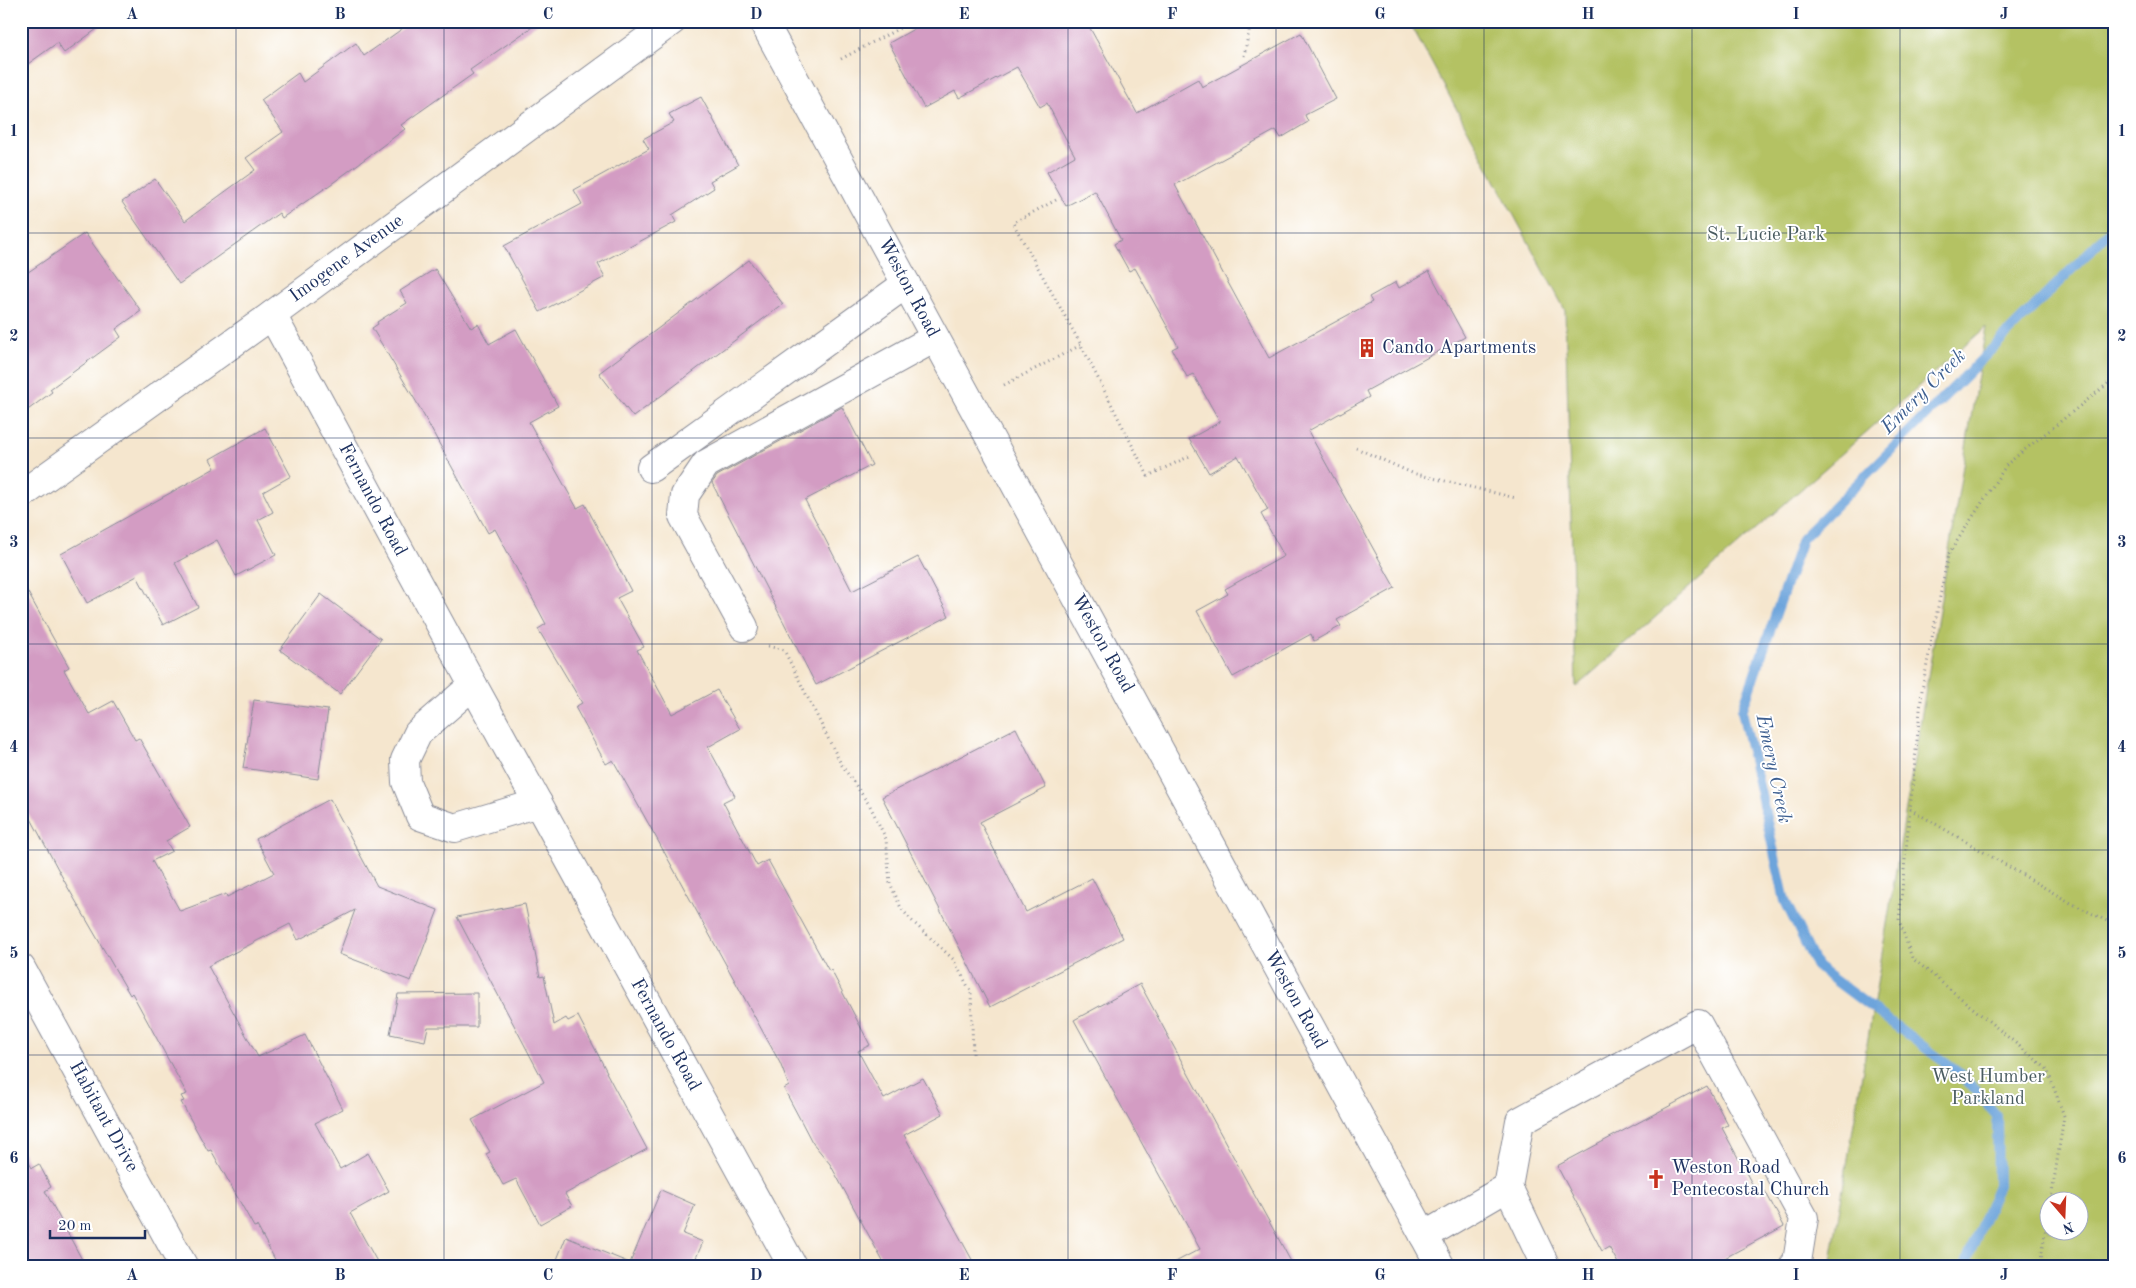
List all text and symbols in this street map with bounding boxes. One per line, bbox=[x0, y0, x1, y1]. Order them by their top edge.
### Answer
text: A bbox=[126, 7, 138, 23]
text: B bbox=[334, 7, 346, 23]
text: C bbox=[543, 7, 553, 23]
text: D bbox=[750, 7, 762, 23]
text: E bbox=[958, 7, 970, 23]
text: F bbox=[1167, 7, 1178, 23]
text: G bbox=[1374, 7, 1386, 23]
text: H bbox=[1581, 7, 1595, 23]
text: I bbox=[1792, 7, 1800, 23]
text: J bbox=[2000, 7, 2009, 23]
text: 1 bbox=[9, 124, 19, 140]
text: 1 bbox=[2117, 124, 2127, 140]
street label: Imogene Avenue bbox=[287, 211, 407, 307]
park label: St. Lucie Park bbox=[1707, 226, 1825, 245]
street label: Weston Road bbox=[874, 235, 942, 341]
text: 2 bbox=[9, 329, 19, 345]
text: 2 bbox=[2117, 329, 2127, 345]
building icon: Cando Apartments bbox=[1356, 337, 1378, 359]
place label: Cando Apartments bbox=[1382, 339, 1536, 358]
water label: Emery Creek bbox=[1877, 346, 1970, 439]
street label: Fernando Road bbox=[334, 440, 410, 560]
text: 3 bbox=[9, 535, 19, 551]
text: 3 bbox=[2117, 535, 2127, 551]
street label: Weston Road bbox=[1067, 592, 1137, 697]
water label: Emery Creek bbox=[1751, 712, 1794, 826]
text: 4 bbox=[9, 740, 19, 756]
text: 4 bbox=[2117, 740, 2127, 756]
text: 5 bbox=[9, 946, 19, 962]
text: 5 bbox=[2117, 946, 2127, 962]
street label: Weston Road bbox=[1260, 948, 1330, 1053]
street label: Fernando Road bbox=[626, 976, 704, 1094]
street label: Habitant Drive bbox=[65, 1059, 141, 1175]
park label: West Humber Parkland bbox=[1931, 1068, 2045, 1109]
text: 6 bbox=[9, 1151, 19, 1167]
text: 6 bbox=[2117, 1151, 2127, 1167]
place label: Weston Road Pentecostal Church bbox=[1671, 1159, 1829, 1200]
church icon: Weston Road Pentecostal Church bbox=[1645, 1168, 1667, 1190]
north arrow bbox=[2038, 1190, 2088, 1240]
scale bar bbox=[50, 1208, 145, 1240]
text: 20 m bbox=[58, 1219, 92, 1234]
text: N bbox=[2060, 1219, 2075, 1236]
text: A bbox=[126, 1268, 138, 1284]
text: B bbox=[334, 1268, 346, 1284]
text: C bbox=[543, 1268, 553, 1284]
text: D bbox=[750, 1268, 762, 1284]
text: E bbox=[958, 1268, 970, 1284]
text: F bbox=[1167, 1268, 1178, 1284]
text: G bbox=[1374, 1268, 1386, 1284]
text: H bbox=[1581, 1268, 1595, 1284]
text: I bbox=[1792, 1268, 1800, 1284]
text: J bbox=[2000, 1268, 2009, 1284]

